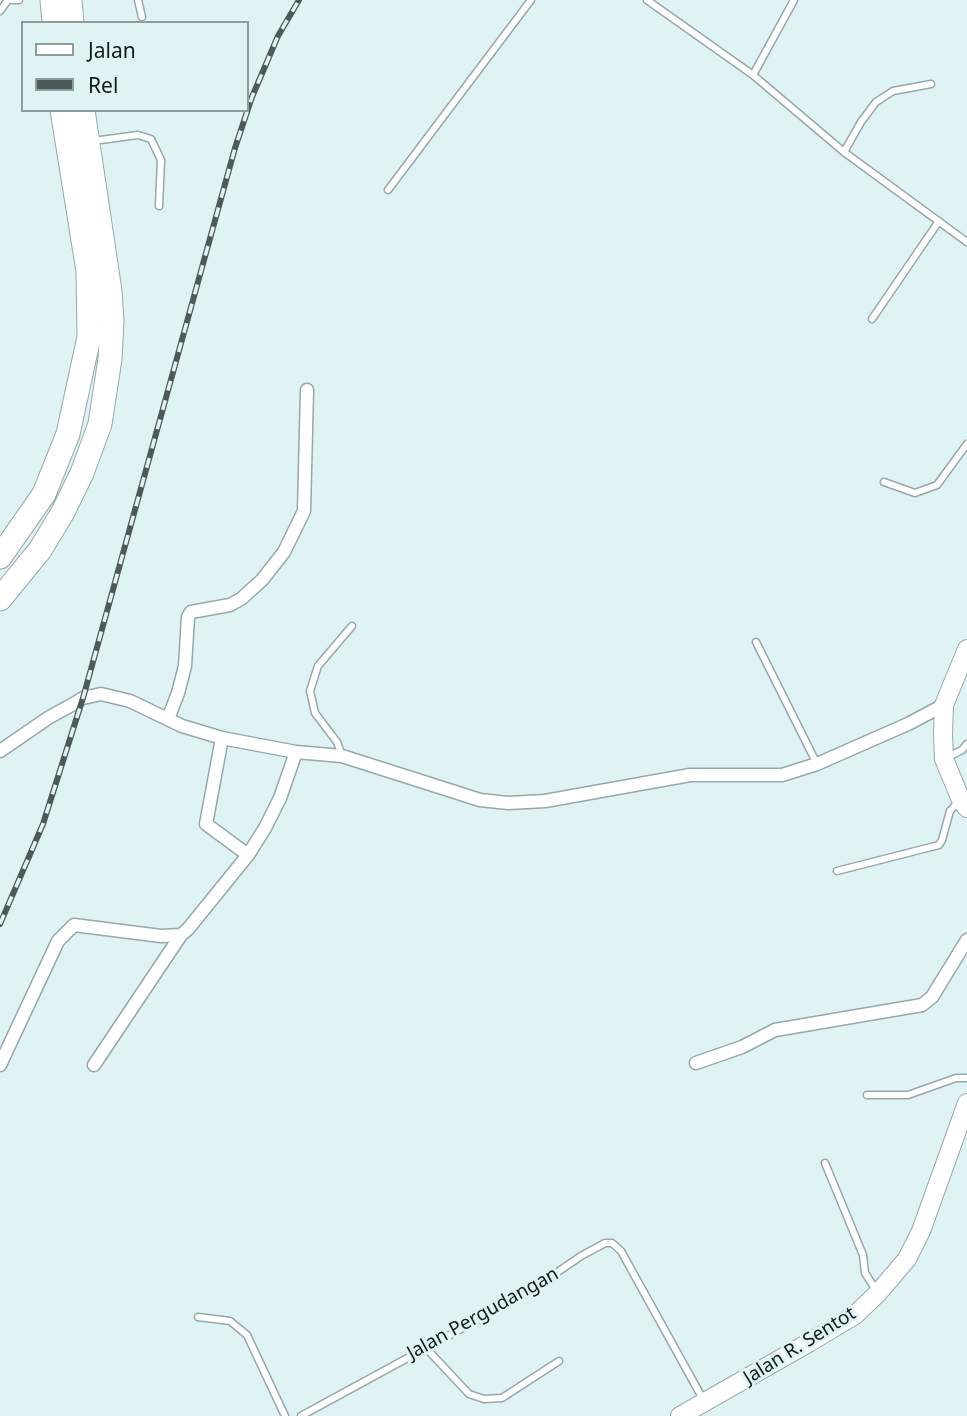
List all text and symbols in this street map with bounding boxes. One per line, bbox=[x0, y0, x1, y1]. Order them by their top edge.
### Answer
legend bbox=[21, 21, 248, 112]
text: Jalan bbox=[88, 36, 136, 64]
text: Rel bbox=[88, 71, 118, 99]
street label: Jalan Pergudangan bbox=[403, 1263, 563, 1365]
street label: Jalan R. Sentot bbox=[740, 1302, 860, 1390]

